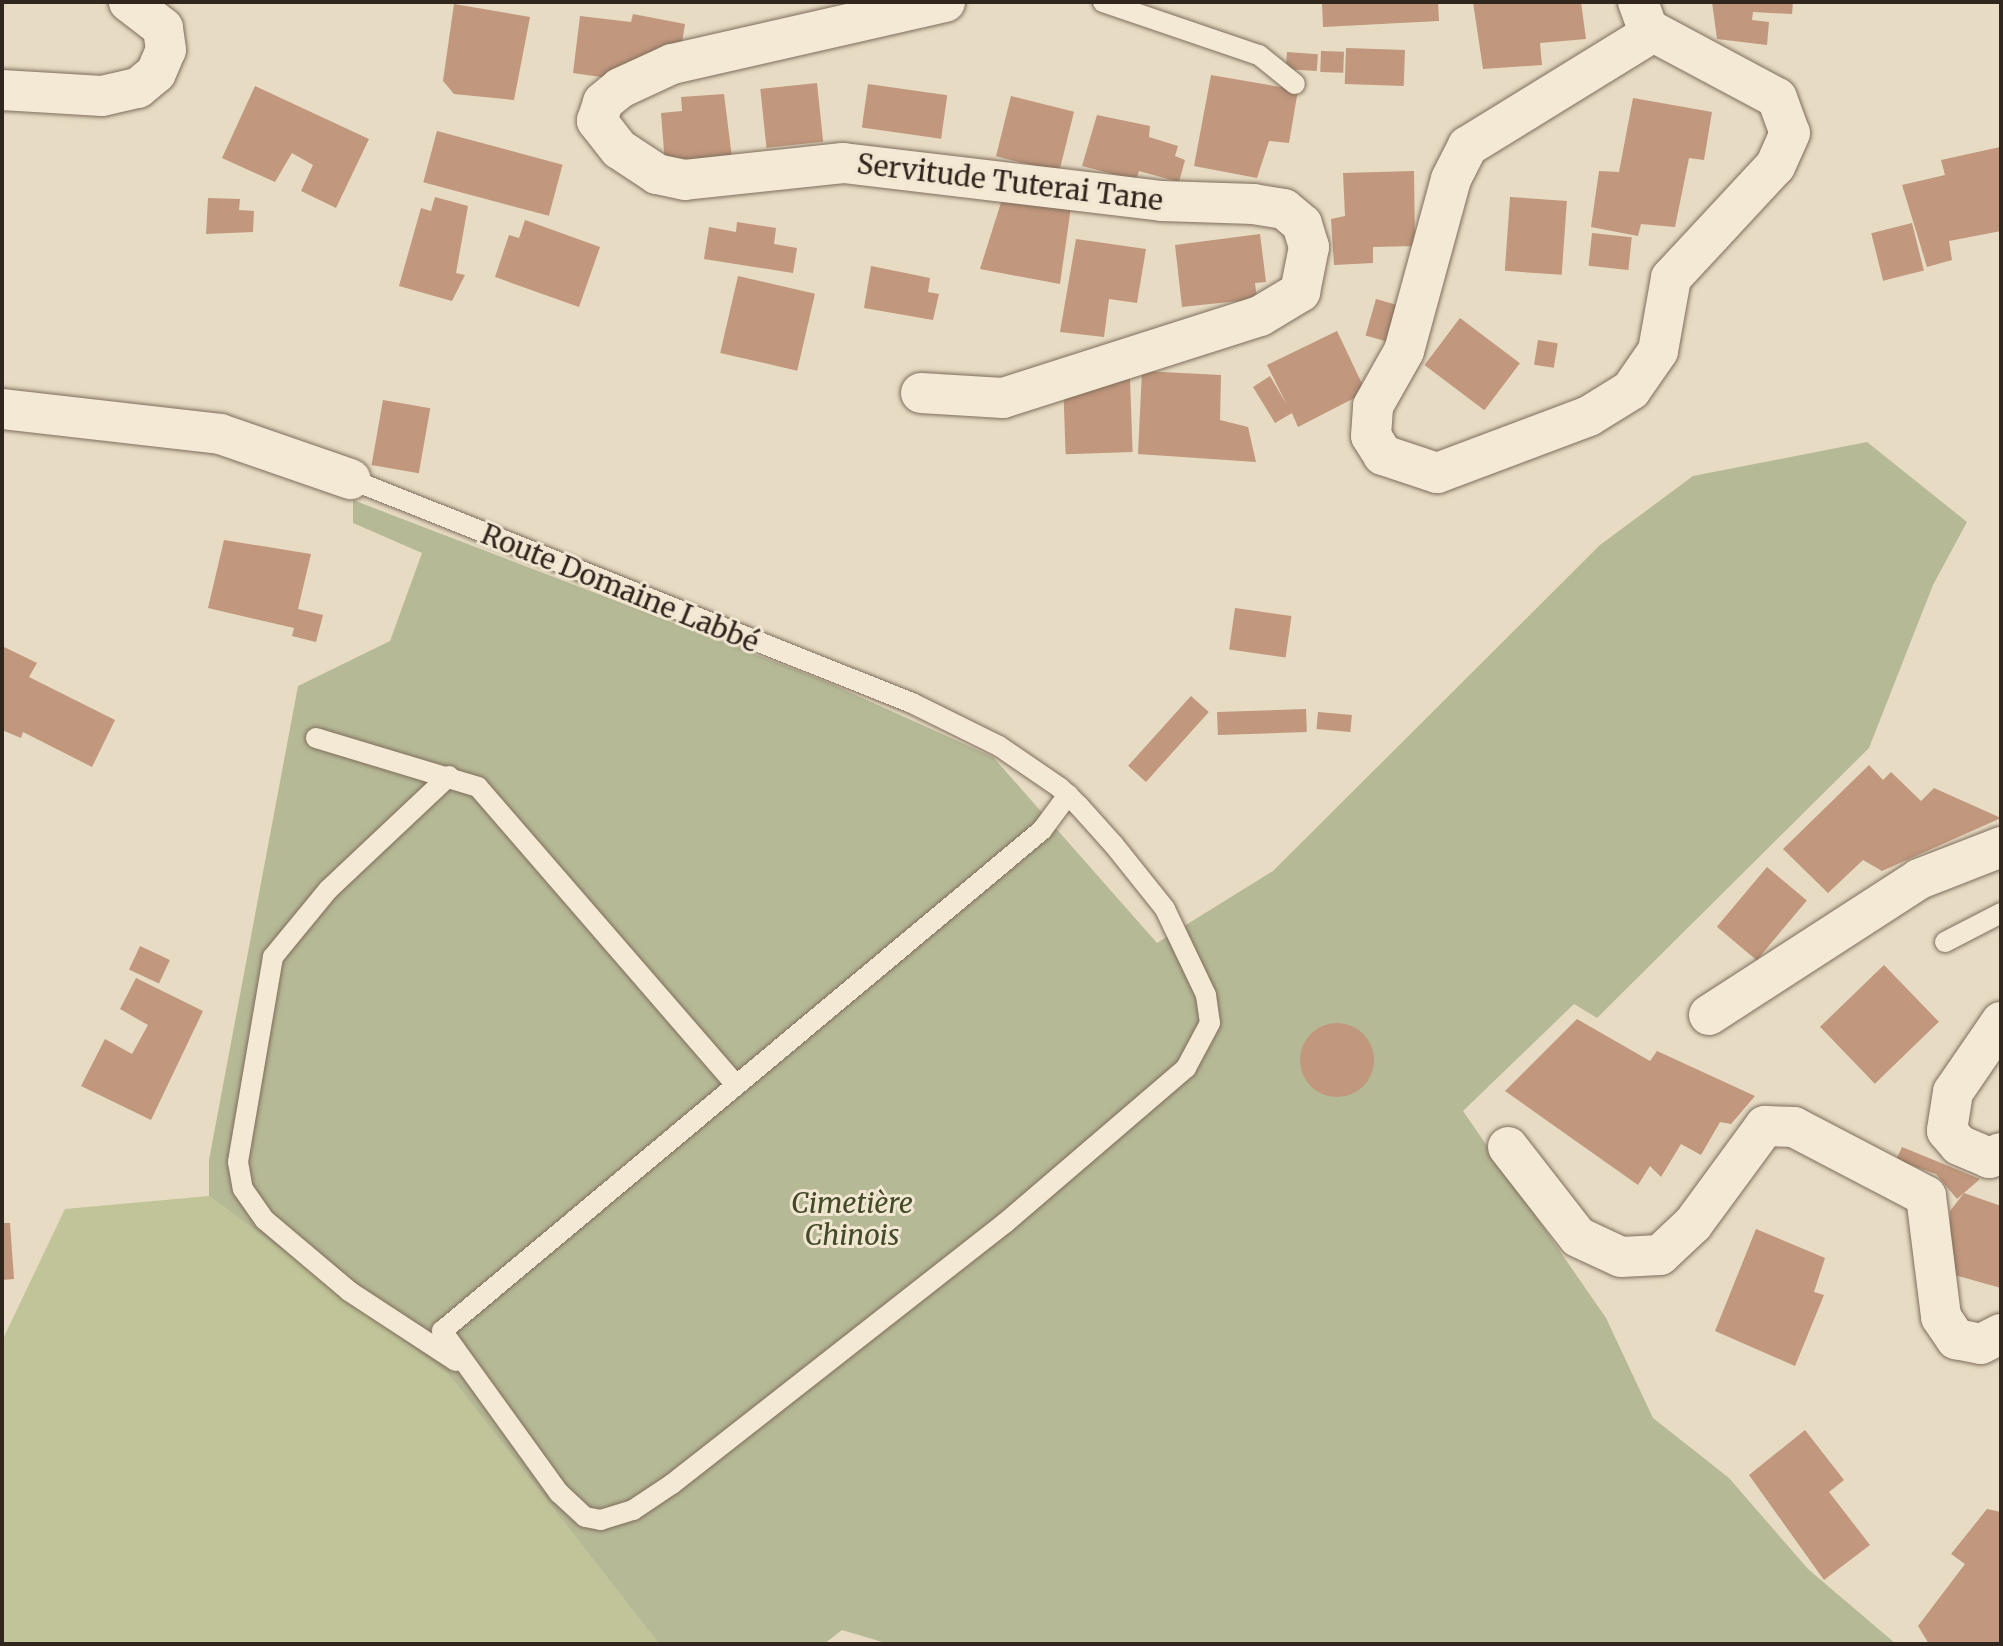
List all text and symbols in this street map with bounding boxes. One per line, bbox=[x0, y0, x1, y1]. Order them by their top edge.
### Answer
street label: Servitude Tuterai Tane bbox=[855, 147, 1165, 217]
street label: Route Domaine Labbé bbox=[476, 517, 764, 659]
park label: Cimetière Chinois bbox=[791, 1186, 913, 1252]

